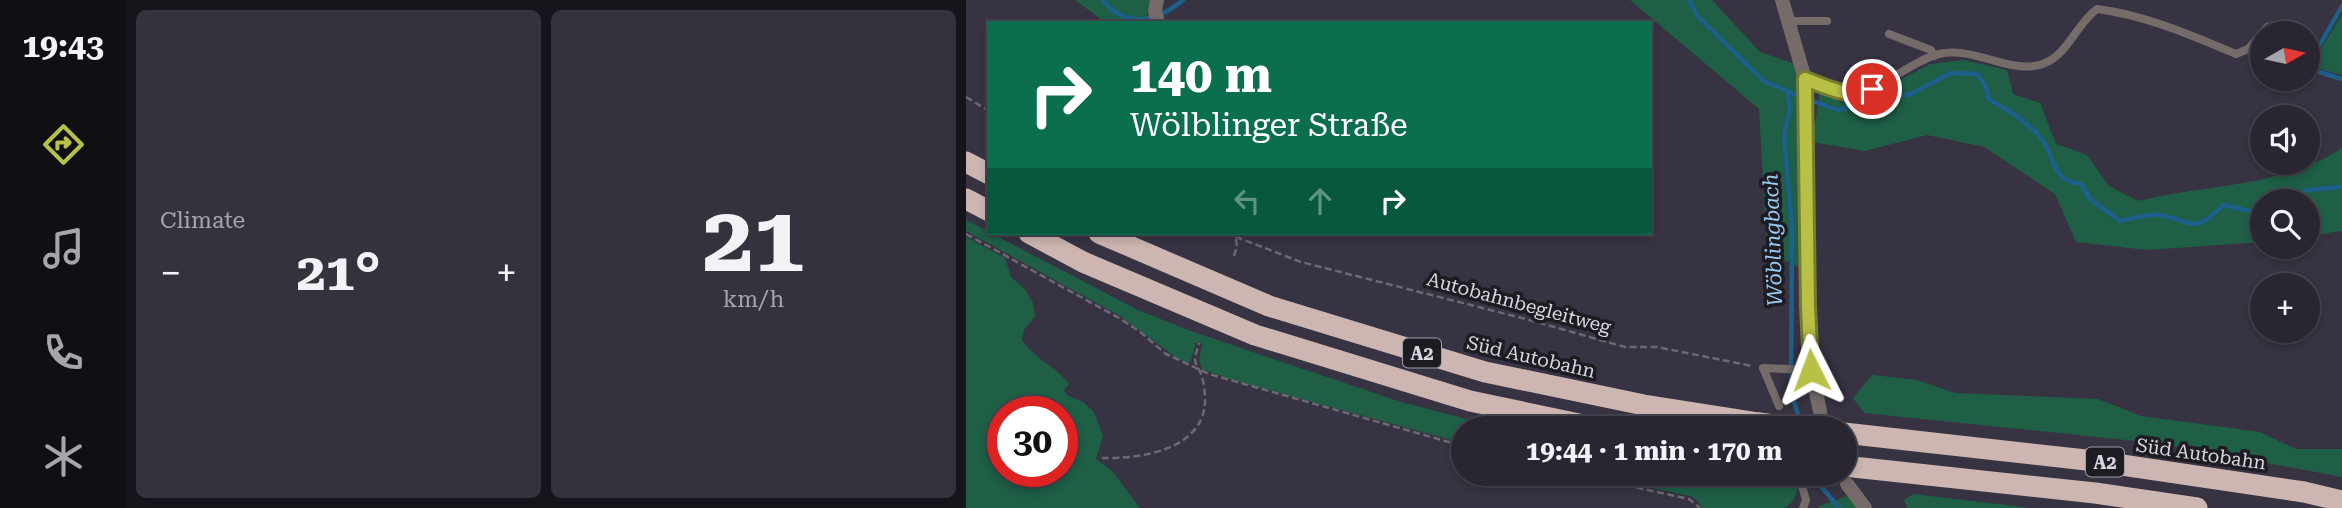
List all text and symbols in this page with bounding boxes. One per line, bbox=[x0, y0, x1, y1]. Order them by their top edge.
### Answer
north arrow bbox=[2250, 21, 2320, 91]
map controls bbox=[2250, 21, 2320, 343]
text: 19:43 bbox=[22, 27, 104, 65]
text: 140 m bbox=[1130, 47, 1272, 104]
icon: right bbox=[1015, 49, 1106, 140]
pin bbox=[1842, 59, 1902, 119]
icon: arrive bbox=[1853, 70, 1891, 108]
button: sound bbox=[2250, 105, 2320, 175]
text: Wölblinger Straße bbox=[1130, 106, 1408, 144]
icon: directions bbox=[39, 120, 88, 169]
water label: Wöblingbach bbox=[1759, 173, 1787, 307]
icon: left bbox=[1228, 182, 1266, 220]
icon: ahead bbox=[1301, 182, 1339, 220]
icon: right bbox=[1374, 182, 1412, 220]
text: 21 bbox=[703, 187, 804, 293]
button: search bbox=[2250, 189, 2320, 259]
text: Climate bbox=[160, 207, 245, 234]
icon: music bbox=[39, 224, 88, 273]
text: 21° bbox=[296, 242, 381, 303]
text: − bbox=[160, 251, 181, 295]
text: + bbox=[496, 251, 517, 295]
street label: Autobahnbegleitweg bbox=[1424, 267, 1614, 339]
button: + bbox=[2250, 273, 2320, 343]
text: km/h bbox=[723, 286, 784, 313]
icon: phone bbox=[39, 328, 88, 377]
street label: Süd Autobahn bbox=[1465, 331, 1597, 383]
position arrow bbox=[1774, 333, 1848, 407]
road number: A2 bbox=[1403, 338, 1441, 368]
speed limit sign: 30 bbox=[987, 396, 1078, 487]
icon: climate bbox=[39, 432, 88, 481]
street label: Süd Autobahn bbox=[2134, 433, 2268, 475]
text: 19:44 · 1 min · 170 m bbox=[1526, 436, 1782, 466]
road number: A2 bbox=[2086, 448, 2124, 476]

